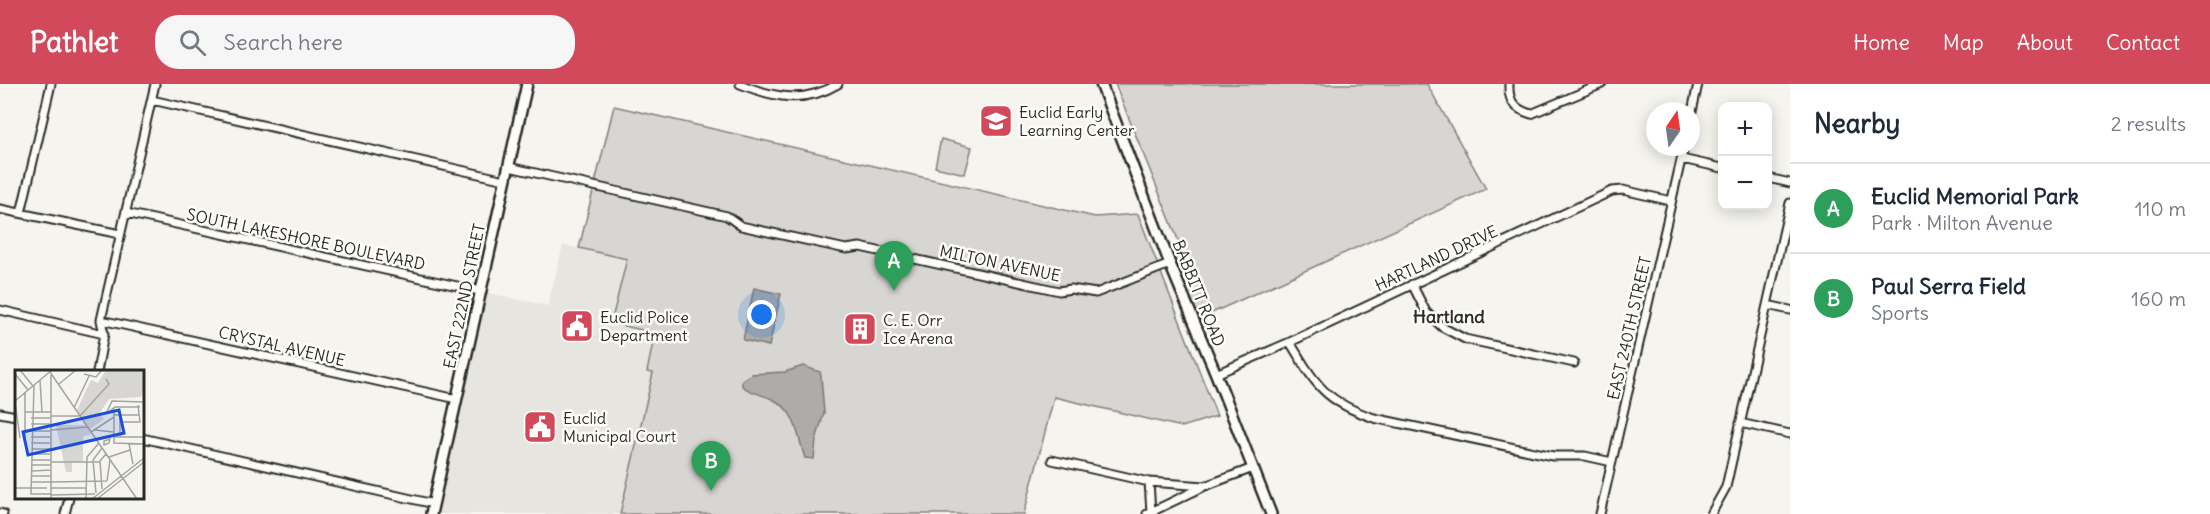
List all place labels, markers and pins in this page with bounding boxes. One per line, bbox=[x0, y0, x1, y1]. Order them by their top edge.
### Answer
place label: Euclid Early Learning Center bbox=[1019, 102, 1135, 140]
school or university icon: Euclid Early Learning Center bbox=[978, 103, 1014, 139]
pin: A bbox=[874, 242, 914, 291]
place label: Euclid Police Department bbox=[600, 307, 689, 345]
public building icon: Euclid Police Department bbox=[559, 308, 595, 344]
place label: C. E. Orr Ice Arena bbox=[883, 310, 953, 348]
building icon: C. E. Orr Ice Arena bbox=[842, 311, 878, 347]
place label: Euclid Municipal Court bbox=[563, 408, 677, 446]
public building icon: Euclid Municipal Court bbox=[522, 409, 558, 445]
pin: B bbox=[692, 442, 730, 491]

